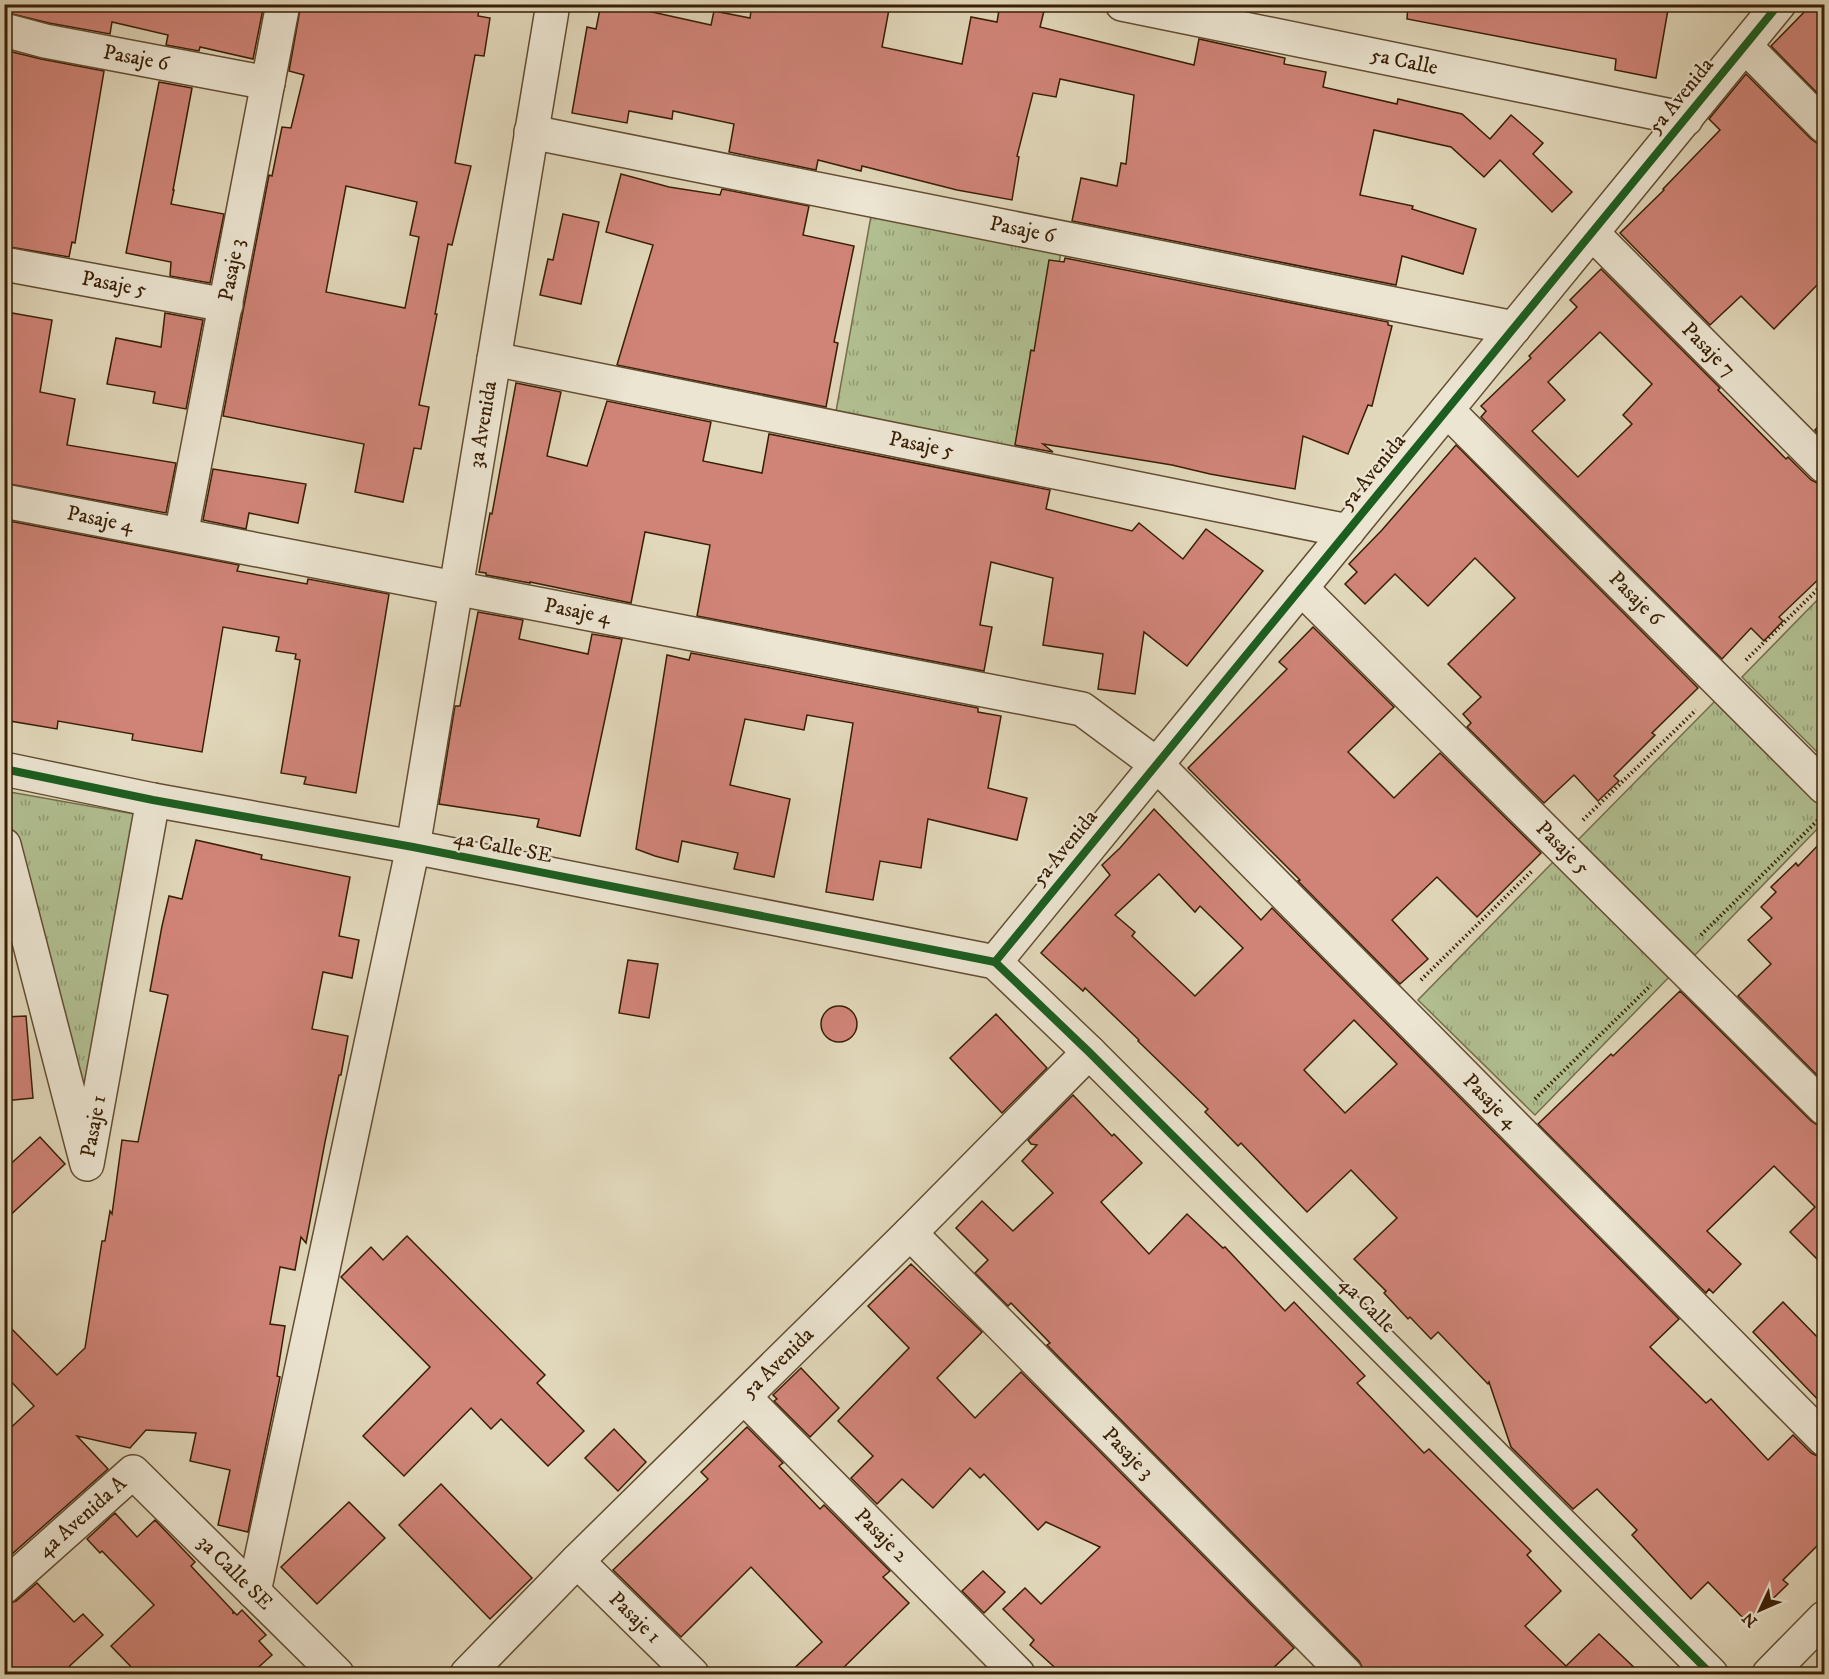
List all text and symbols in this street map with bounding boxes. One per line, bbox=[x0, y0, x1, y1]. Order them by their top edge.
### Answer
street label: Pasaje 6 bbox=[101, 39, 172, 77]
street label: 5a Calle bbox=[1368, 42, 1440, 81]
street label: 5a Avenida bbox=[1642, 53, 1720, 139]
street label: Pasaje 6 bbox=[987, 211, 1058, 249]
street label: Pasaje 3 bbox=[213, 236, 251, 303]
street label: Pasaje 5 bbox=[79, 266, 149, 303]
street label: Pasaje 7 bbox=[1676, 317, 1741, 383]
street label: 3a Avenida bbox=[463, 379, 503, 470]
street label: Pasaje 5 bbox=[887, 426, 956, 464]
street label: 5a Avenida bbox=[1334, 429, 1412, 515]
street label: Pasaje 4 bbox=[65, 500, 137, 539]
street label: Pasaje 6 bbox=[1603, 566, 1669, 632]
street label: Pasaje 4 bbox=[542, 592, 614, 631]
street label: 5a Avenida bbox=[1026, 805, 1104, 891]
street label: Pasaje 5 bbox=[1530, 816, 1595, 881]
street label: 4a Calle SE bbox=[451, 825, 555, 869]
street label: Pasaje 4 bbox=[1457, 1068, 1524, 1135]
street label: Pasaje 1 bbox=[75, 1093, 112, 1160]
street label: 4a Calle bbox=[1333, 1271, 1401, 1339]
street label: 5a Avenida bbox=[737, 1322, 820, 1404]
street label: Pasaje 3 bbox=[1096, 1422, 1159, 1485]
street label: 4a Avenida A bbox=[33, 1470, 133, 1563]
street label: Pasaje 2 bbox=[849, 1503, 914, 1569]
street label: 3a Calle SE bbox=[192, 1530, 278, 1616]
north arrow bbox=[1730, 1580, 1790, 1640]
street label: Pasaje 1 bbox=[603, 1586, 666, 1649]
text: N bbox=[1738, 1608, 1762, 1631]

